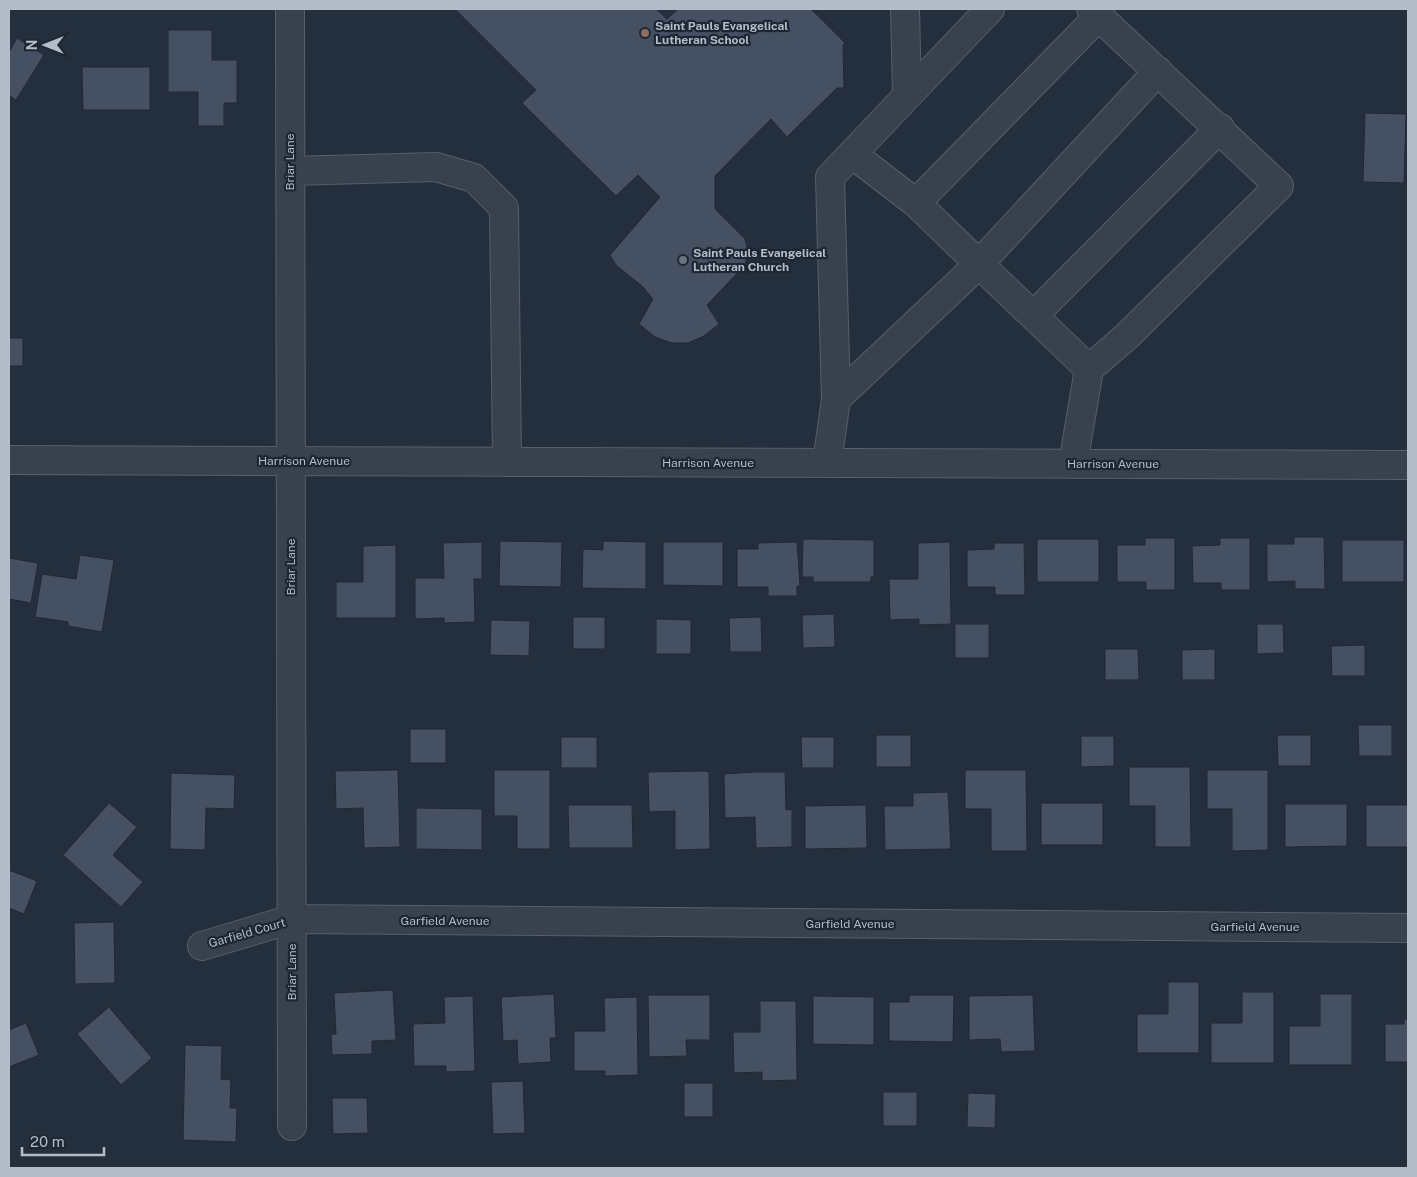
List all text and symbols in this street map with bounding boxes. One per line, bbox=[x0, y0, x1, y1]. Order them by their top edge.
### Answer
place label: Saint Pauls Evangelical Lutheran School bbox=[655, 19, 788, 47]
north arrow bbox=[20, 20, 70, 70]
marker: Saint Pauls Evangelical Lutheran School bbox=[639, 27, 651, 39]
text: N bbox=[24, 40, 40, 50]
street label: Briar Lane bbox=[283, 133, 297, 191]
place label: Saint Pauls Evangelical Lutheran Church bbox=[693, 246, 826, 274]
marker: Saint Pauls Evangelical Lutheran Church bbox=[677, 254, 689, 266]
street label: Harrison Avenue bbox=[258, 454, 350, 468]
street label: Harrison Avenue bbox=[662, 456, 754, 470]
street label: Harrison Avenue bbox=[1067, 457, 1159, 471]
street label: Briar Lane bbox=[284, 538, 298, 596]
street label: Garfield Avenue bbox=[400, 914, 490, 928]
street label: Garfield Court bbox=[207, 915, 287, 951]
street label: Garfield Avenue bbox=[805, 917, 895, 931]
street label: Garfield Avenue bbox=[1210, 920, 1300, 934]
street label: Briar Lane bbox=[285, 943, 299, 1001]
scale bar bbox=[22, 1124, 105, 1156]
text: 20 m bbox=[30, 1133, 65, 1150]

